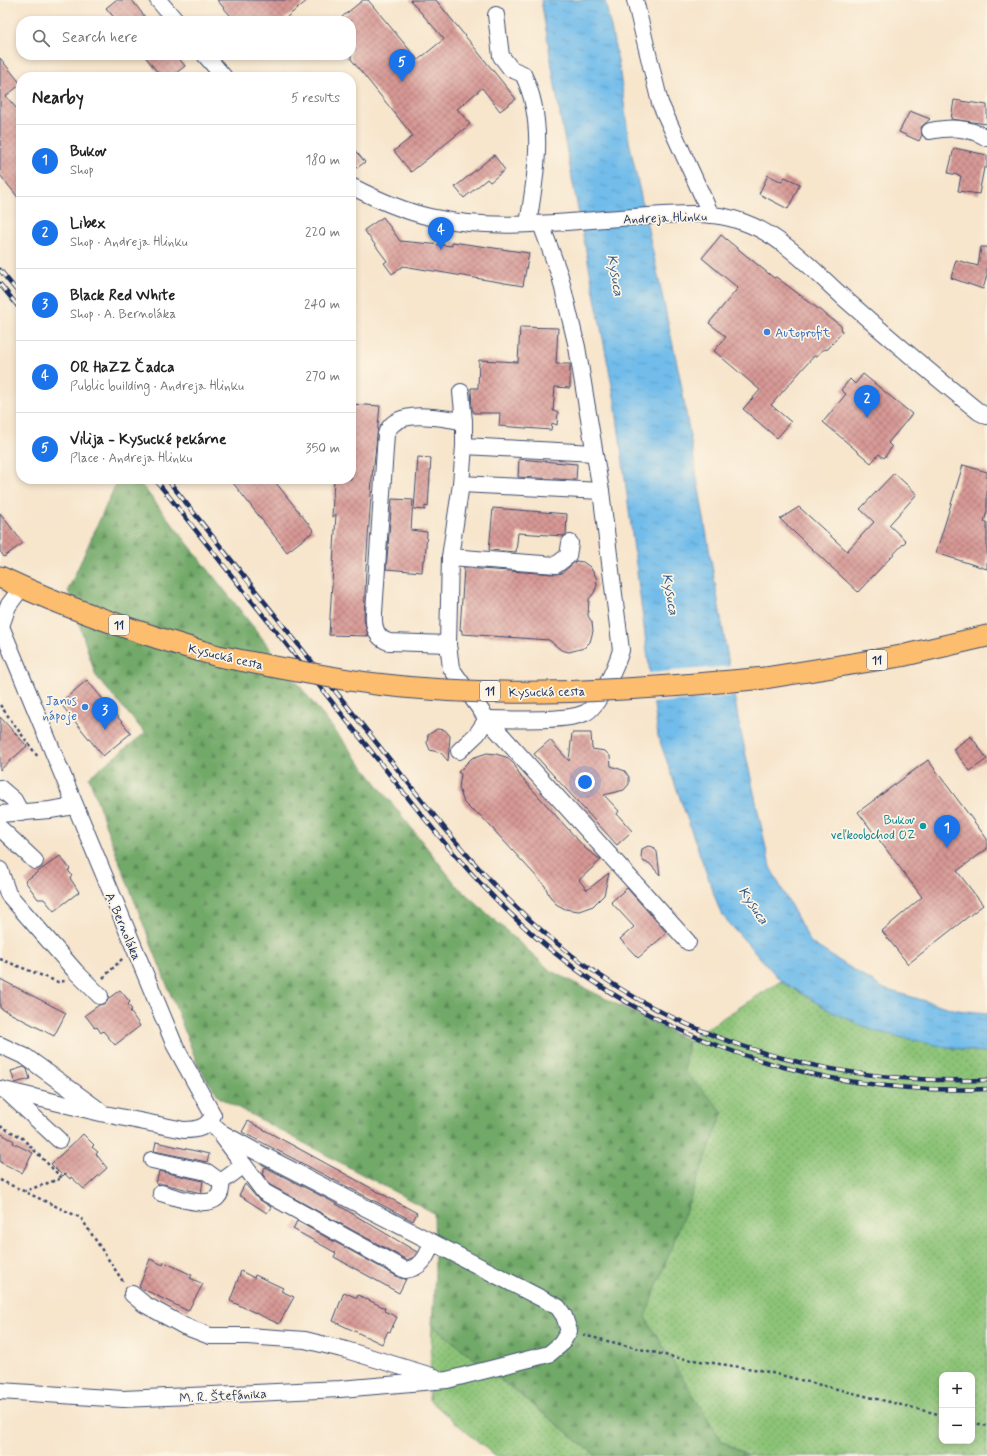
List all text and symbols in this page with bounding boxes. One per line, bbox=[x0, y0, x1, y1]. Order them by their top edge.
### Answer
search box bbox=[16, 16, 356, 60]
icon: search bbox=[30, 27, 52, 49]
text: Search here bbox=[62, 28, 138, 48]
pin: 5 bbox=[389, 49, 415, 82]
text: Nearby bbox=[32, 87, 84, 109]
text: 5 results bbox=[291, 90, 340, 107]
text: Bukov bbox=[70, 142, 106, 162]
text: 1 bbox=[42, 152, 48, 169]
text: 180 m bbox=[305, 152, 340, 169]
text: Shop bbox=[70, 162, 94, 179]
street label: Andreja Hlinku bbox=[623, 209, 707, 228]
text: Libex bbox=[70, 214, 106, 234]
pin: 4 bbox=[428, 217, 454, 250]
text: 2 bbox=[42, 224, 48, 241]
text: 220 m bbox=[305, 224, 340, 241]
text: Shop · Andreja Hlinku bbox=[70, 234, 188, 251]
water label: Kysuca bbox=[603, 253, 628, 297]
text: Black Red White bbox=[70, 286, 175, 306]
text: 3 bbox=[42, 296, 48, 313]
text: 240 m bbox=[304, 296, 340, 313]
text: Shop · A. Bernoláka bbox=[70, 306, 176, 323]
place label: Autoprofit bbox=[775, 325, 830, 342]
marker: Autoprofit bbox=[762, 327, 772, 337]
text: OR HaZZ Čadca bbox=[70, 358, 175, 378]
text: 4 bbox=[41, 368, 49, 385]
text: 270 m bbox=[305, 368, 340, 385]
text: Public building · Andreja Hlinku bbox=[70, 378, 244, 395]
pin: 2 bbox=[854, 385, 880, 418]
text: Vilija - Kysucké pekárne bbox=[70, 430, 226, 450]
text: 5 bbox=[41, 440, 49, 457]
text: 350 m bbox=[306, 440, 340, 457]
text: Place · Andreja Hlinku bbox=[70, 450, 192, 467]
water label: Kysuca bbox=[658, 572, 683, 616]
road number: 11 bbox=[109, 615, 129, 635]
street label: Kysucká cesta bbox=[186, 641, 265, 674]
road number: 11 bbox=[867, 650, 887, 670]
road number: 11 bbox=[480, 681, 500, 701]
street label: Kysucká cesta bbox=[509, 683, 586, 702]
place label: Janus nápoje bbox=[43, 693, 77, 725]
pin: 3 bbox=[92, 697, 118, 730]
marker: Janus nápoje bbox=[80, 702, 90, 712]
your location bbox=[575, 772, 595, 792]
place label: Bukov veľkoobchod OZ bbox=[831, 812, 915, 844]
pin: 1 bbox=[934, 815, 960, 848]
marker: Bukov veľkoobchod OZ bbox=[918, 821, 928, 831]
water label: Kysuca bbox=[734, 883, 772, 928]
street label: A. Bernoláka bbox=[101, 890, 145, 963]
map controls bbox=[939, 1372, 975, 1444]
button: + bbox=[939, 1372, 975, 1408]
street label: M. R. Štefánika bbox=[179, 1386, 267, 1407]
button: − bbox=[939, 1408, 975, 1444]

